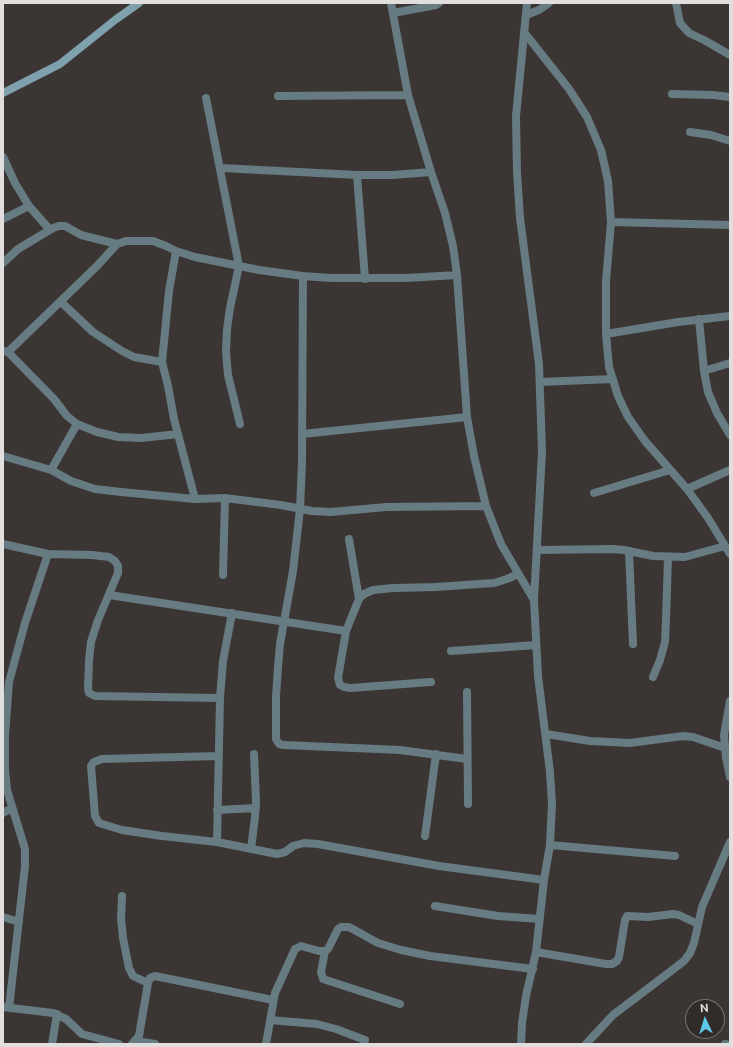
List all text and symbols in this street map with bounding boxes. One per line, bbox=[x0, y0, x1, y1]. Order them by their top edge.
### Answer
north arrow bbox=[685, 999, 725, 1039]
text: N bbox=[700, 1002, 709, 1014]

